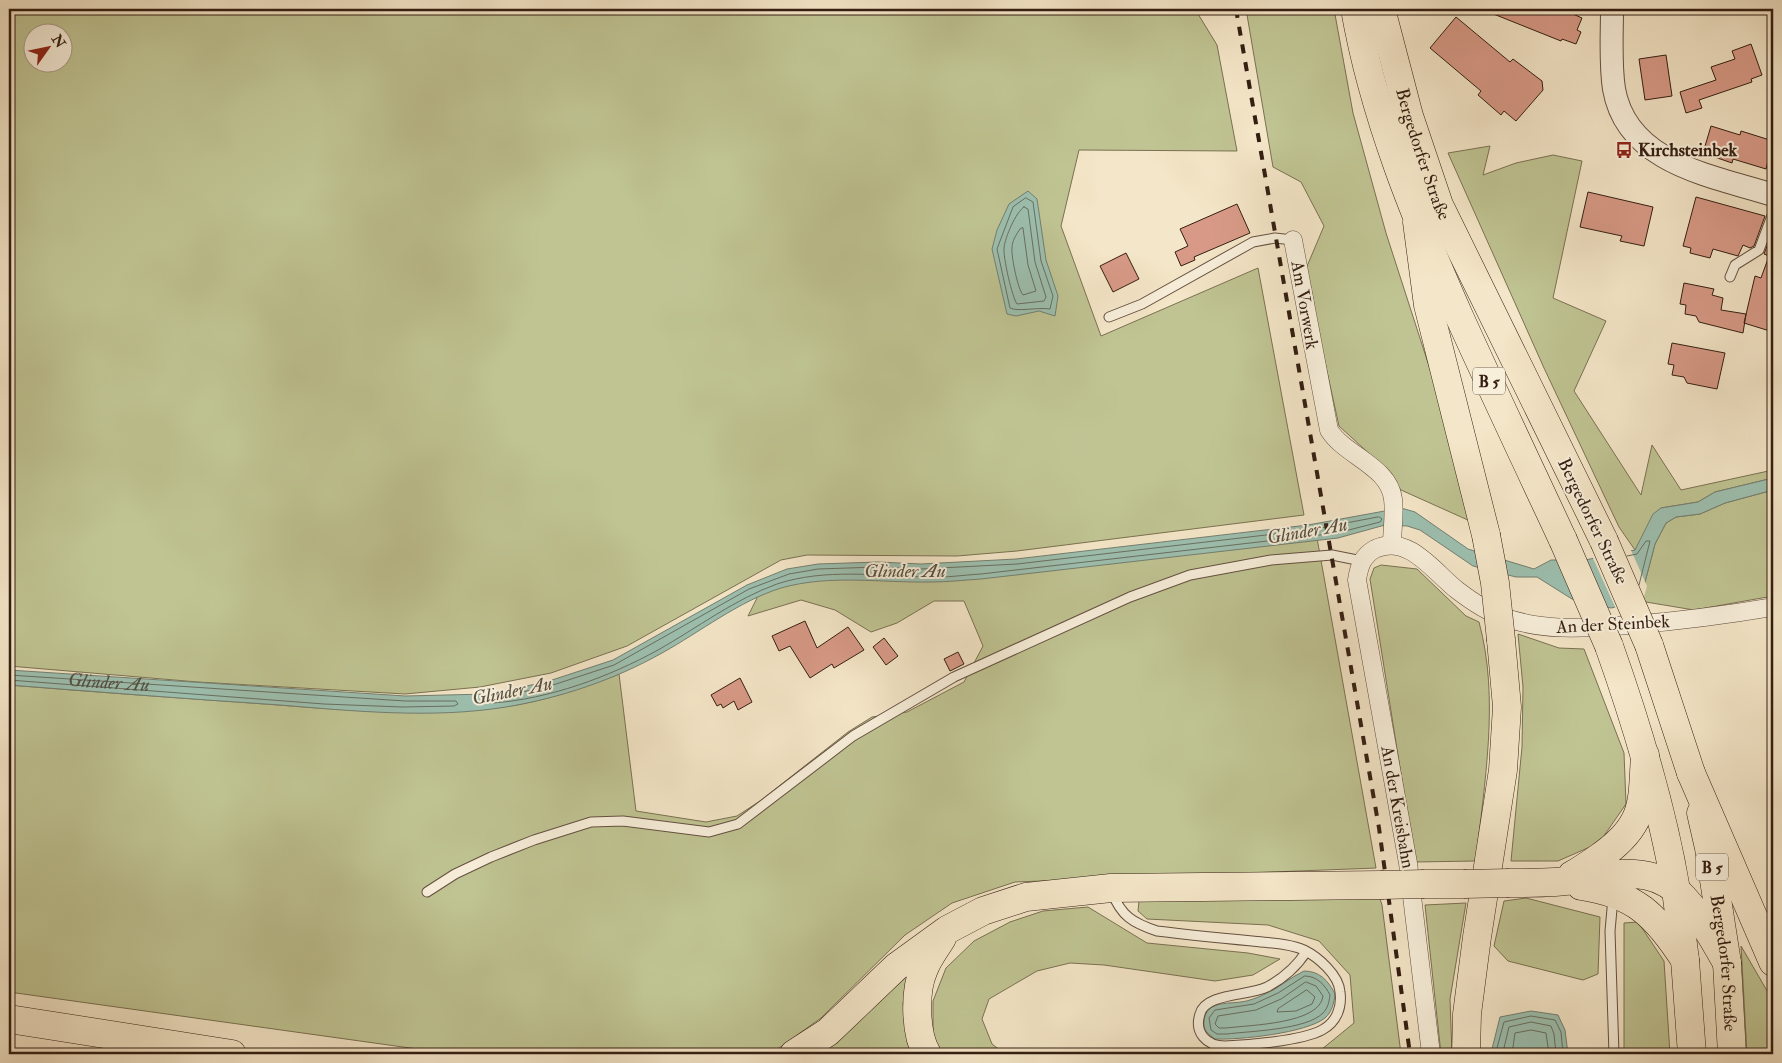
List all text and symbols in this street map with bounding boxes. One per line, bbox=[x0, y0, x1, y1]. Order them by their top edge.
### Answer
north arrow bbox=[22, 22, 72, 72]
text: N bbox=[47, 30, 69, 51]
street label: Bergedorfer Straße bbox=[1390, 86, 1456, 224]
place label: Kirchsteinbek bbox=[1638, 139, 1738, 162]
bus stop icon: Kirchsteinbek bbox=[1614, 140, 1634, 160]
street label: Am Vorwerk bbox=[1285, 258, 1324, 352]
road number: B 5 bbox=[1473, 368, 1505, 394]
street label: Bergedorfer Straße bbox=[1552, 454, 1633, 588]
water label: Glinder Au bbox=[1265, 512, 1349, 550]
water label: Glinder Au bbox=[864, 559, 946, 583]
street label: An der Steinbek bbox=[1555, 610, 1671, 639]
water label: Glinder Au bbox=[67, 668, 150, 697]
water label: Glinder Au bbox=[470, 671, 554, 711]
street label: An der Kreisbahn bbox=[1375, 743, 1420, 870]
road number: B 5 bbox=[1696, 854, 1728, 880]
street label: Bergedorfer Straße bbox=[1704, 893, 1742, 1033]

